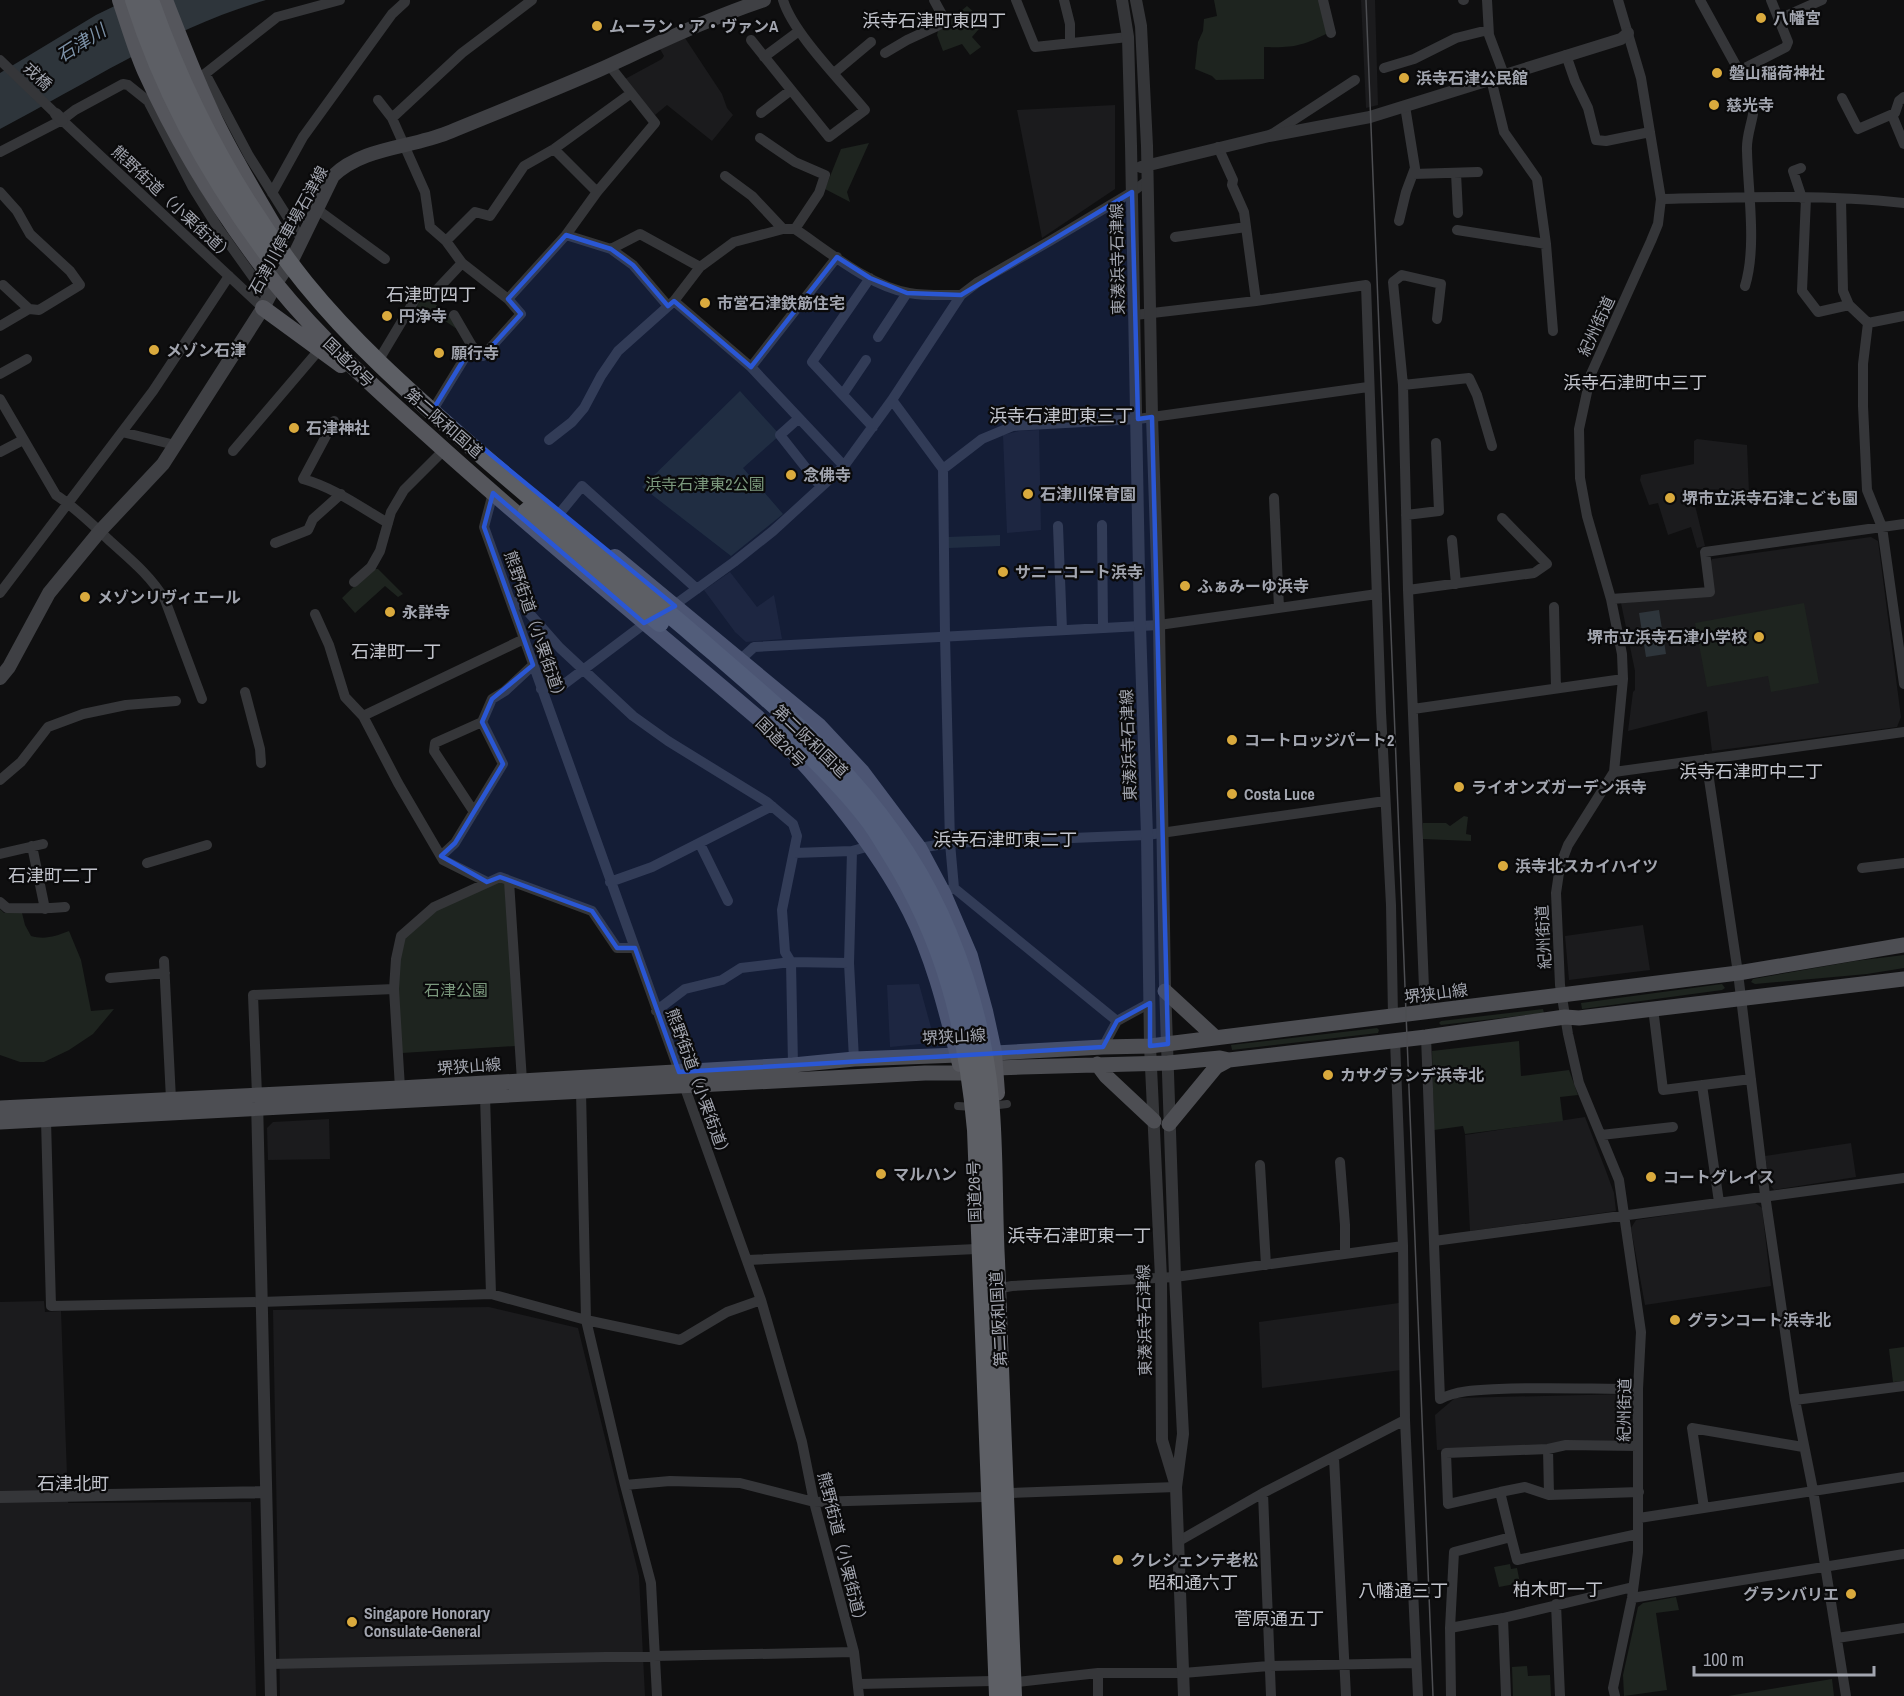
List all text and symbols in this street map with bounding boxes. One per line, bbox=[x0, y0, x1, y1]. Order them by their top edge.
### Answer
place label: 八幡宮 bbox=[1773, 7, 1821, 29]
district label: 浜寺石津町東四丁 bbox=[862, 8, 1006, 33]
marker: 八幡宮 bbox=[1754, 11, 1768, 25]
place label: ムーラン・ア・ヴァンA bbox=[609, 15, 779, 37]
water label: 石津川 bbox=[51, 17, 112, 68]
marker: ムーラン・ア・ヴァンA bbox=[590, 19, 604, 33]
street label: 戎橋 bbox=[19, 57, 57, 95]
place label: 磐山稲荷神社 bbox=[1729, 62, 1825, 84]
marker: 磐山稲荷神社 bbox=[1710, 66, 1724, 80]
place label: 浜寺石津公民館 bbox=[1416, 67, 1528, 89]
marker: 浜寺石津公民館 bbox=[1397, 71, 1411, 85]
place label: 慈光寺 bbox=[1726, 94, 1774, 116]
marker: 慈光寺 bbox=[1707, 98, 1721, 112]
street label: 熊野街道（小栗街道） bbox=[107, 140, 239, 266]
street label: 石津川停車場石津線 bbox=[243, 162, 333, 298]
street label: 東湊浜寺石津線 bbox=[1105, 203, 1129, 315]
district label: 石津町四丁 bbox=[386, 282, 476, 307]
place label: 市営石津鉄筋住宅 bbox=[717, 292, 845, 314]
street label: 紀州街道 bbox=[1573, 292, 1619, 360]
marker: 市営石津鉄筋住宅 bbox=[698, 296, 712, 310]
place label: 円浄寺 bbox=[399, 305, 447, 327]
marker: 円浄寺 bbox=[380, 309, 394, 323]
street label: 国道26号 bbox=[319, 332, 379, 392]
place label: メゾン石津 bbox=[166, 339, 246, 361]
place label: 願行寺 bbox=[451, 342, 499, 364]
marker: メゾン石津 bbox=[147, 343, 161, 357]
marker: 願行寺 bbox=[432, 346, 446, 360]
district label: 浜寺石津町中三丁 bbox=[1563, 370, 1707, 395]
street label: 第二阪和国道 bbox=[401, 383, 487, 463]
district label: 浜寺石津町東三丁 bbox=[989, 403, 1133, 428]
place label: 石津神社 bbox=[306, 417, 370, 439]
marker: 石津神社 bbox=[287, 421, 301, 435]
place label: 念佛寺 bbox=[803, 464, 851, 486]
marker: 念佛寺 bbox=[784, 468, 798, 482]
park label: 浜寺石津東2公園 bbox=[645, 473, 765, 495]
place label: 石津川保育園 bbox=[1040, 483, 1136, 505]
marker: 石津川保育園 bbox=[1021, 487, 1035, 501]
place label: 堺市立浜寺石津こども園 bbox=[1682, 487, 1858, 509]
marker: 堺市立浜寺石津こども園 bbox=[1663, 491, 1677, 505]
street label: 熊野街道（小栗街道） bbox=[500, 548, 572, 706]
place label: サニーコート浜寺 bbox=[1015, 561, 1143, 583]
marker: サニーコート浜寺 bbox=[996, 565, 1010, 579]
place label: ふぁみーゆ浜寺 bbox=[1197, 575, 1309, 597]
marker: ふぁみーゆ浜寺 bbox=[1178, 579, 1192, 593]
place label: メゾンリヴィエール bbox=[97, 586, 241, 608]
marker: メゾンリヴィエール bbox=[78, 590, 92, 604]
place label: 永詳寺 bbox=[402, 601, 450, 623]
marker: 永詳寺 bbox=[383, 605, 397, 619]
place label: 堺市立浜寺石津小学校 bbox=[1587, 626, 1747, 648]
marker: 堺市立浜寺石津小学校 bbox=[1752, 630, 1766, 644]
district label: 石津町一丁 bbox=[351, 639, 441, 664]
street label: 東湊浜寺石津線 bbox=[1115, 689, 1141, 801]
street label: 第二阪和国道 bbox=[769, 700, 853, 782]
street label: 国道26号 bbox=[751, 712, 811, 772]
place label: コートロッジパート2 bbox=[1244, 729, 1394, 751]
marker: コートロッジパート2 bbox=[1225, 733, 1239, 747]
district label: 浜寺石津町中二丁 bbox=[1679, 759, 1823, 784]
place label: ライオンズガーデン浜寺 bbox=[1471, 776, 1647, 798]
marker: ライオンズガーデン浜寺 bbox=[1452, 780, 1466, 794]
place label: Costa Luce bbox=[1244, 783, 1315, 805]
marker: Costa Luce bbox=[1225, 787, 1239, 801]
district label: 浜寺石津町東二丁 bbox=[933, 827, 1077, 852]
place label: 浜寺北スカイハイツ bbox=[1515, 855, 1658, 877]
marker: 浜寺北スカイハイツ bbox=[1496, 859, 1510, 873]
district label: 石津町二丁 bbox=[8, 863, 98, 888]
street label: 紀州街道 bbox=[1530, 904, 1556, 970]
street label: 堺狭山線 bbox=[1403, 978, 1469, 1008]
park label: 石津公園 bbox=[424, 979, 488, 1001]
street label: 熊野街道（小栗街道） bbox=[661, 1005, 737, 1163]
street label: 堺狭山線 bbox=[921, 1023, 987, 1049]
street label: 堺狭山線 bbox=[436, 1053, 502, 1079]
place label: カサグランデ浜寺北 bbox=[1340, 1064, 1484, 1086]
marker: カサグランデ浜寺北 bbox=[1321, 1068, 1335, 1082]
street label: 国道26号 bbox=[962, 1160, 986, 1224]
place label: マルハン bbox=[893, 1163, 957, 1185]
place label: コートグレイス bbox=[1663, 1166, 1775, 1188]
marker: マルハン bbox=[874, 1167, 888, 1181]
marker: コートグレイス bbox=[1644, 1170, 1658, 1184]
district label: 浜寺石津町東一丁 bbox=[1007, 1223, 1151, 1248]
street label: 東湊浜寺石津線 bbox=[1132, 1264, 1156, 1376]
street label: 第二阪和国道 bbox=[985, 1270, 1011, 1368]
place label: グランコート浜寺北 bbox=[1687, 1309, 1831, 1331]
marker: グランコート浜寺北 bbox=[1668, 1313, 1682, 1327]
street label: 紀州街道 bbox=[1612, 1378, 1636, 1442]
street label: 熊野街道（小栗街道） bbox=[813, 1470, 873, 1630]
district label: 石津北町 bbox=[37, 1471, 109, 1496]
place label: クレシェンテ老松 bbox=[1130, 1549, 1258, 1571]
marker: クレシェンテ老松 bbox=[1111, 1553, 1125, 1567]
district label: 昭和通六丁 bbox=[1148, 1570, 1238, 1595]
district label: 柏木町一丁 bbox=[1513, 1577, 1603, 1602]
district label: 八幡通三丁 bbox=[1358, 1578, 1448, 1603]
place label: グランバリエ bbox=[1743, 1583, 1839, 1605]
marker: グランバリエ bbox=[1844, 1587, 1858, 1601]
place label: Singapore Honorary Consulate-General bbox=[364, 1602, 491, 1642]
district label: 菅原通五丁 bbox=[1234, 1606, 1324, 1631]
marker: Singapore Honorary Consulate-General bbox=[345, 1615, 359, 1629]
scale bar bbox=[1694, 1639, 1874, 1677]
text: 100 m bbox=[1703, 1647, 1744, 1672]

